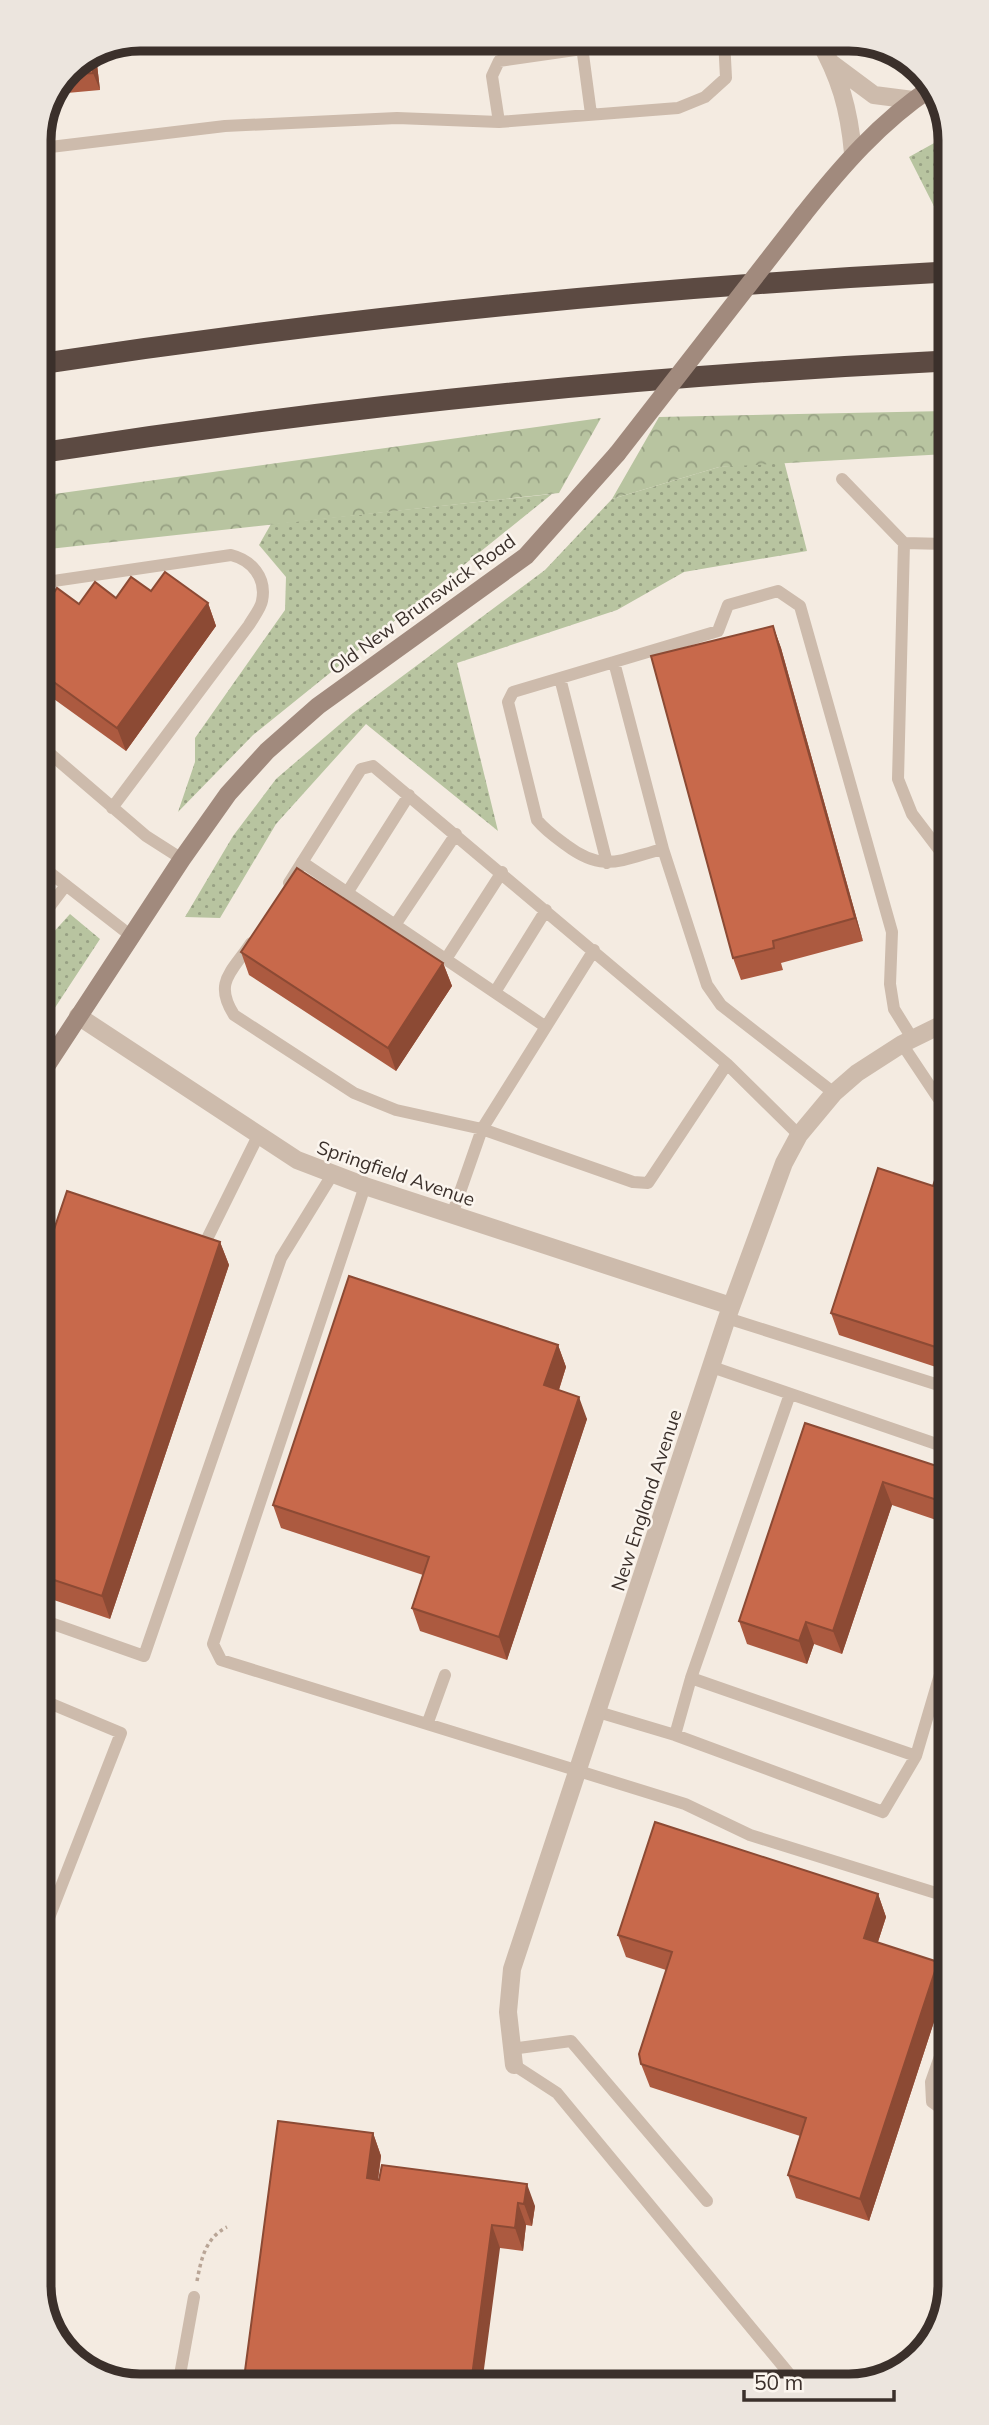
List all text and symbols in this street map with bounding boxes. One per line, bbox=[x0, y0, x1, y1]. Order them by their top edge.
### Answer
street label: Old New Brunswick Road bbox=[324, 528, 520, 680]
street label: Springfield Avenue bbox=[314, 1135, 478, 1211]
street label: New England Avenue bbox=[605, 1406, 687, 1594]
scale bar bbox=[744, 2358, 894, 2402]
text: 50 m bbox=[754, 2369, 803, 2395]

